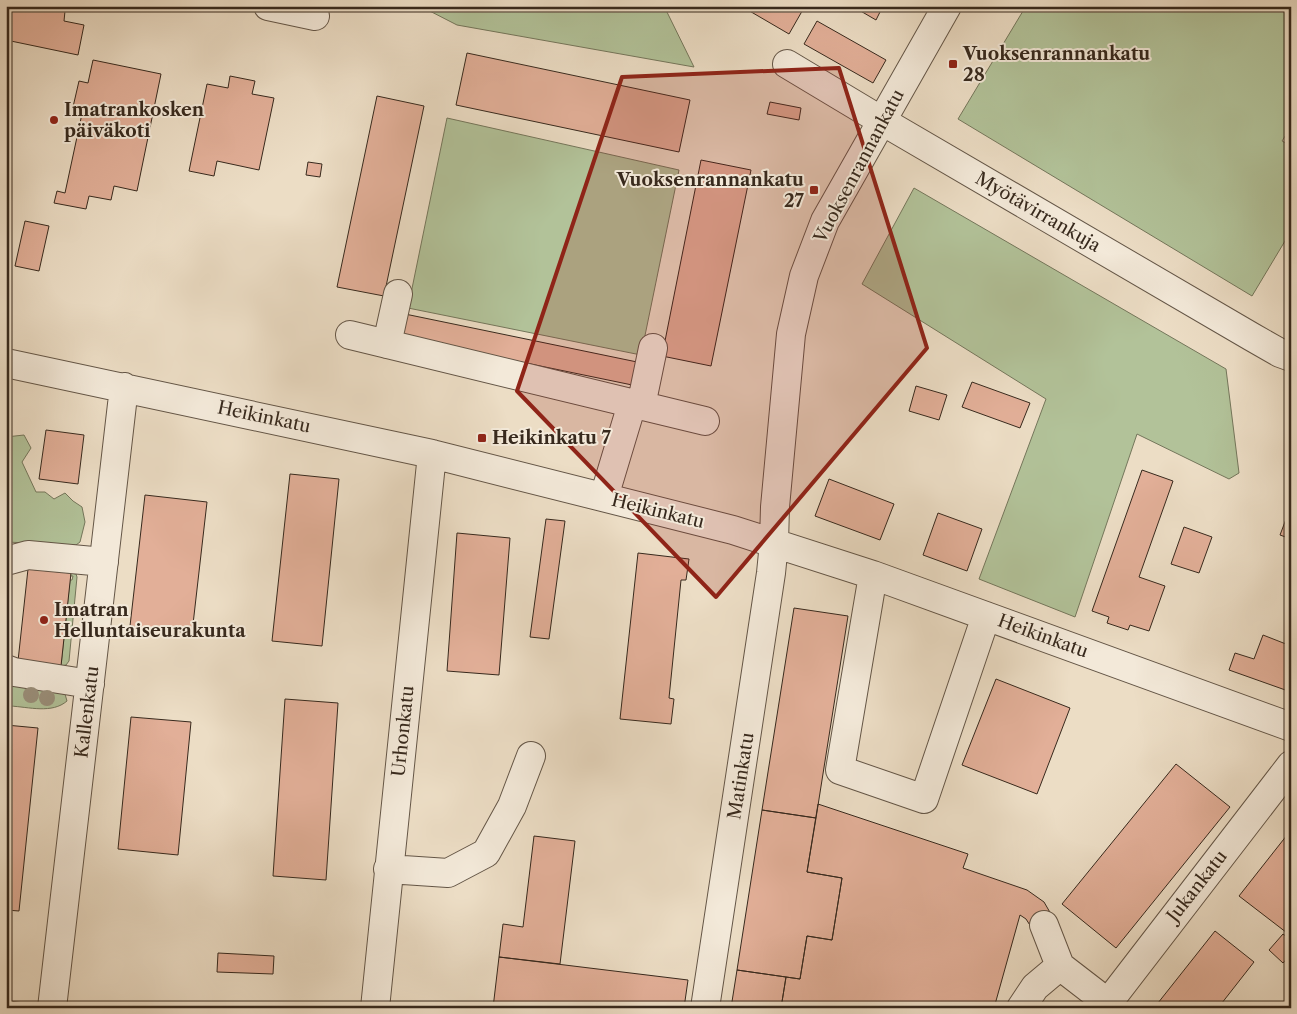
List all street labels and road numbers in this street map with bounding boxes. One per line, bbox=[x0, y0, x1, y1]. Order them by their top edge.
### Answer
street label: Vuoksenrannankatu bbox=[809, 85, 909, 248]
street label: Myötävirrankuja bbox=[972, 167, 1105, 257]
street label: Heikinkatu bbox=[215, 396, 313, 438]
street label: Heikinkatu bbox=[609, 489, 707, 533]
street label: Heikinkatu bbox=[995, 609, 1091, 663]
street label: Kallenkatu bbox=[70, 665, 104, 759]
street label: Urhonkatu bbox=[387, 684, 419, 778]
street label: Matinkatu bbox=[723, 731, 759, 821]
street label: Jukankatu bbox=[1160, 846, 1232, 929]

